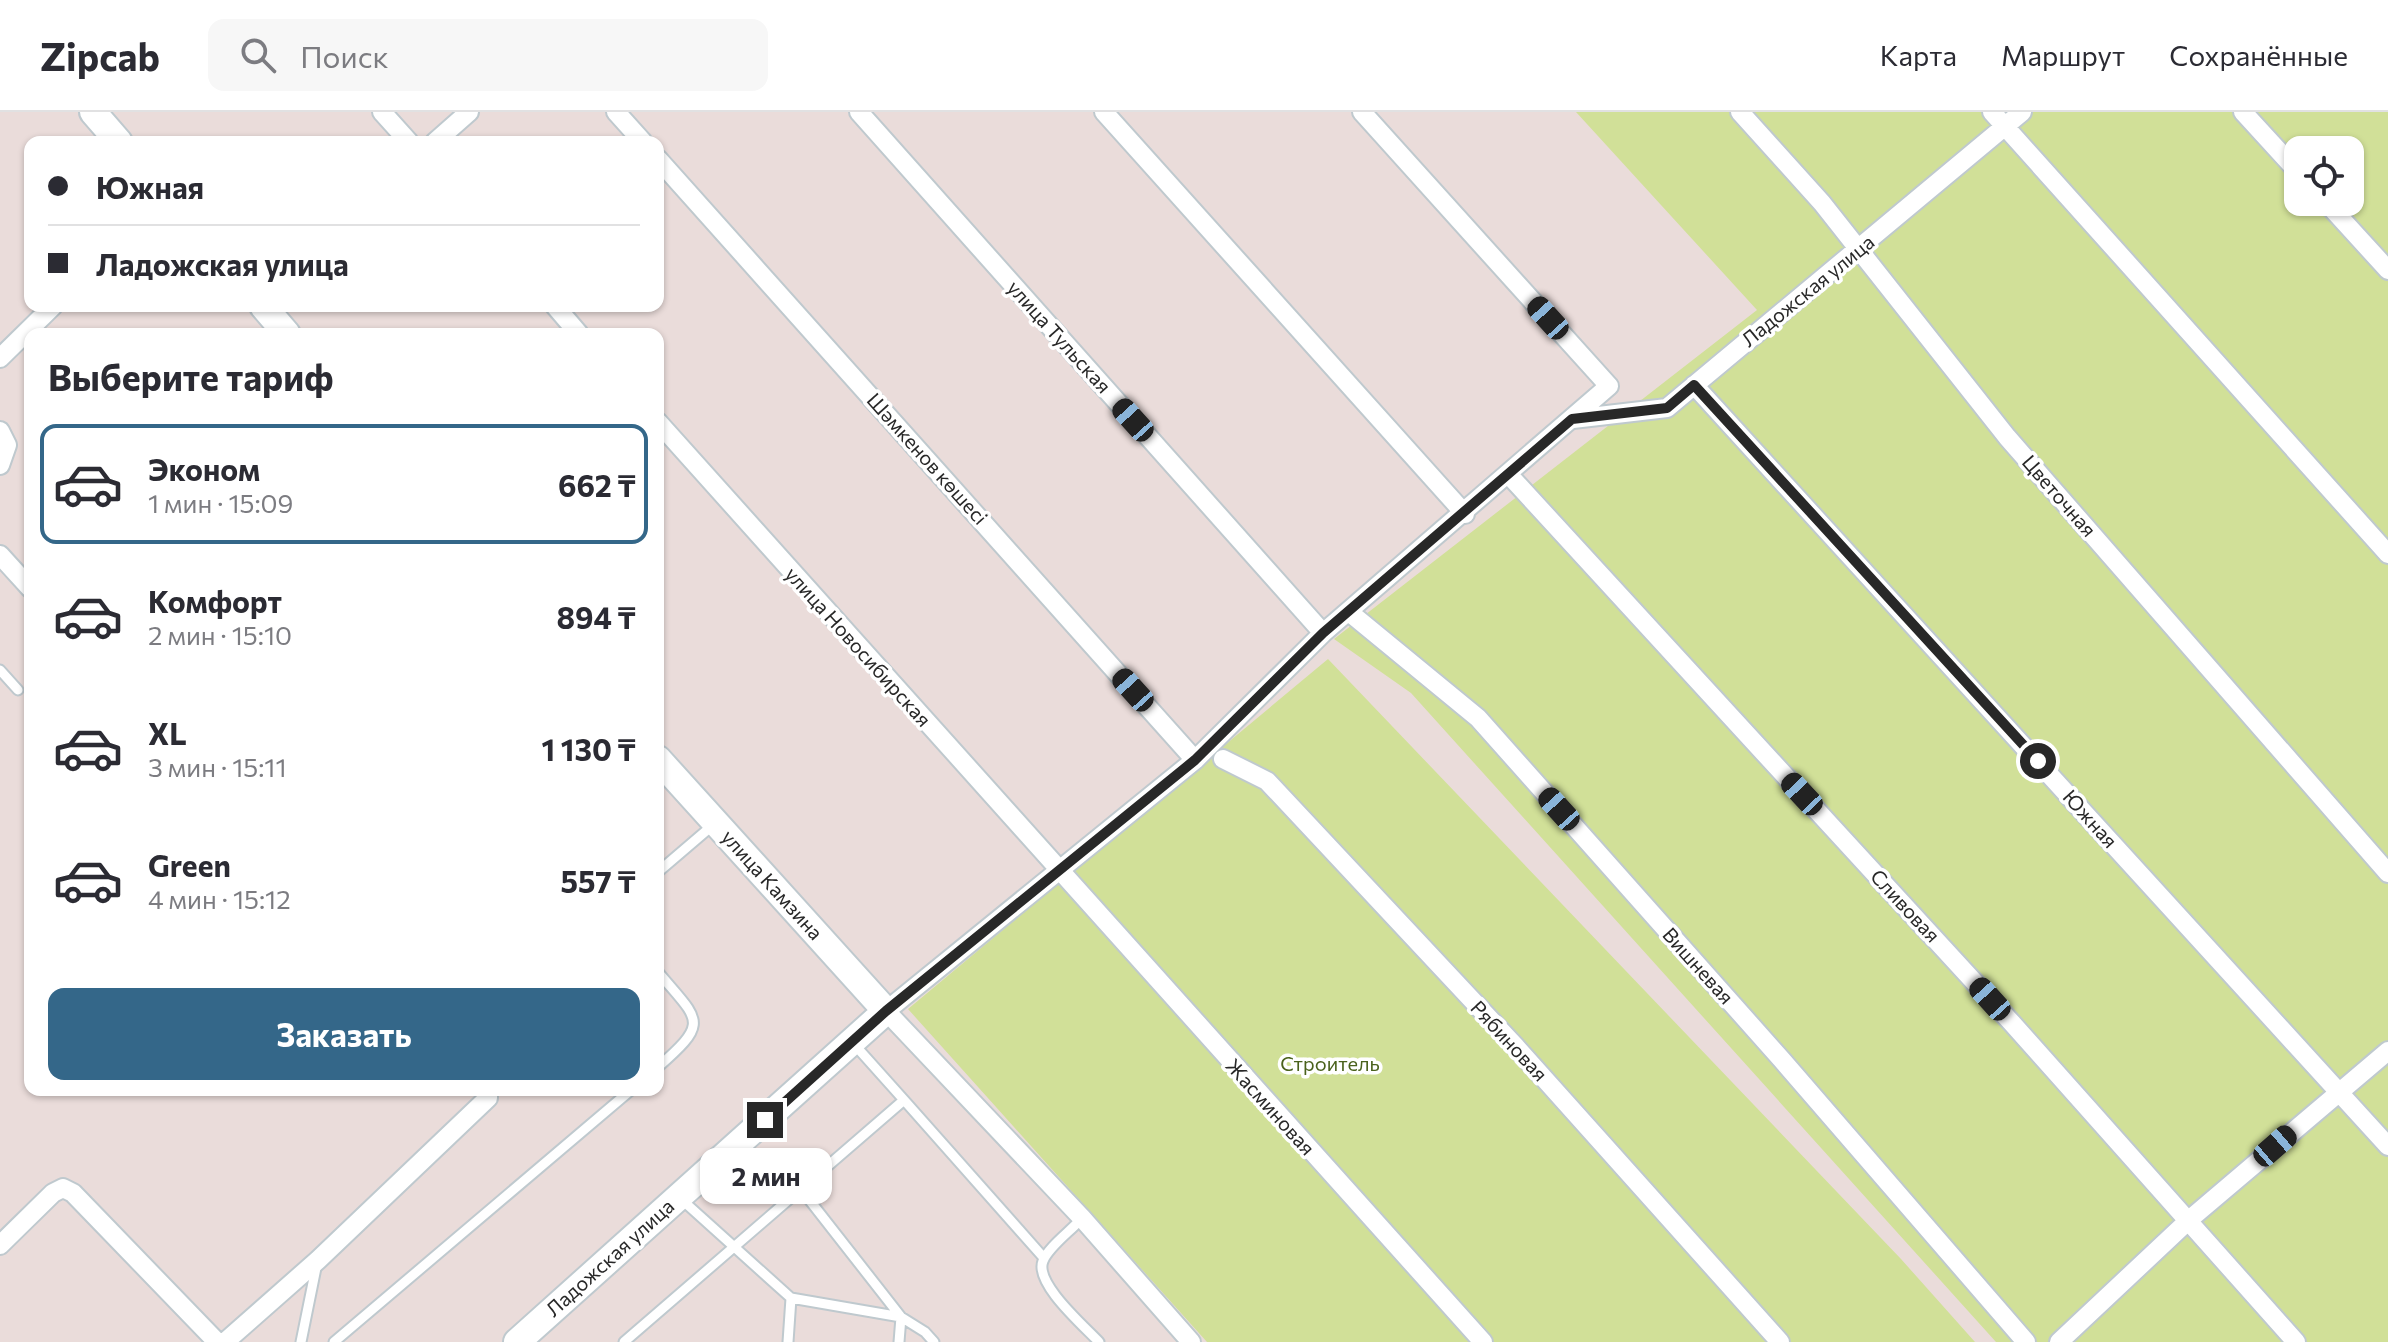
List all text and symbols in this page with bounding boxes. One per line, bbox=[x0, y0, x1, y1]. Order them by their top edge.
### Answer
search box bbox=[208, 19, 768, 91]
text: Zipcab bbox=[40, 32, 160, 79]
icon: search bbox=[236, 33, 280, 77]
text: Поиск bbox=[300, 37, 389, 74]
text: Карта bbox=[1880, 38, 1957, 72]
text: Маршрут bbox=[2001, 38, 2125, 72]
text: Сохранённые bbox=[2169, 38, 2348, 72]
map controls bbox=[2284, 136, 2364, 216]
button: locate bbox=[2284, 136, 2364, 216]
text: Южная bbox=[96, 168, 204, 205]
street label: Ладожская улица bbox=[1736, 229, 1879, 351]
text: Ладожская улица bbox=[96, 245, 349, 282]
street label: улица Тульская bbox=[1003, 275, 1117, 398]
car bbox=[1523, 292, 1573, 344]
text: Выберите тариф bbox=[48, 354, 333, 398]
street label: Шәмкенов көшесі bbox=[862, 388, 993, 529]
car bbox=[1108, 394, 1158, 446]
icon: car bbox=[52, 448, 124, 520]
text: Эконом bbox=[148, 450, 260, 487]
street label: Цветочная bbox=[2018, 450, 2102, 541]
text: 662 ₸ bbox=[558, 466, 636, 503]
text: 1 мин · 15:09 bbox=[148, 487, 293, 518]
street label: улица Новосибирская bbox=[781, 562, 937, 731]
icon: car bbox=[52, 580, 124, 652]
text: Комфорт bbox=[148, 582, 282, 619]
text: 894 ₸ bbox=[556, 598, 636, 635]
text: 2 мин · 15:10 bbox=[148, 619, 292, 650]
car bbox=[1108, 664, 1158, 716]
icon: car bbox=[52, 712, 124, 784]
text: XL bbox=[148, 714, 187, 751]
text: 1 130 ₸ bbox=[542, 730, 636, 767]
route start bbox=[2020, 743, 2056, 779]
text: 3 мин · 15:11 bbox=[148, 751, 287, 782]
car bbox=[1777, 768, 1827, 820]
car bbox=[1534, 783, 1584, 835]
street label: Южная bbox=[2058, 784, 2123, 852]
street label: улица Камзина bbox=[717, 824, 828, 944]
icon: car bbox=[52, 844, 124, 916]
text: Green bbox=[148, 846, 231, 883]
text: 557 ₸ bbox=[560, 862, 636, 899]
street label: Сливовая bbox=[1866, 864, 1945, 947]
text: 4 мин · 15:12 bbox=[148, 883, 291, 914]
street label: Вишневая bbox=[1658, 922, 1739, 1008]
car bbox=[1965, 973, 2015, 1025]
button: Заказать bbox=[48, 988, 640, 1080]
street label: Рябиновая bbox=[1466, 995, 1553, 1086]
park label: Строитель bbox=[1280, 1051, 1380, 1075]
street label: Жасминовая bbox=[1221, 1053, 1320, 1159]
route end bbox=[747, 1102, 783, 1138]
car bbox=[2249, 1121, 2301, 1171]
callout: 2 мин bbox=[699, 1148, 831, 1204]
text: 2 мин bbox=[731, 1160, 801, 1191]
street label: Ладожская улица bbox=[540, 1193, 678, 1321]

